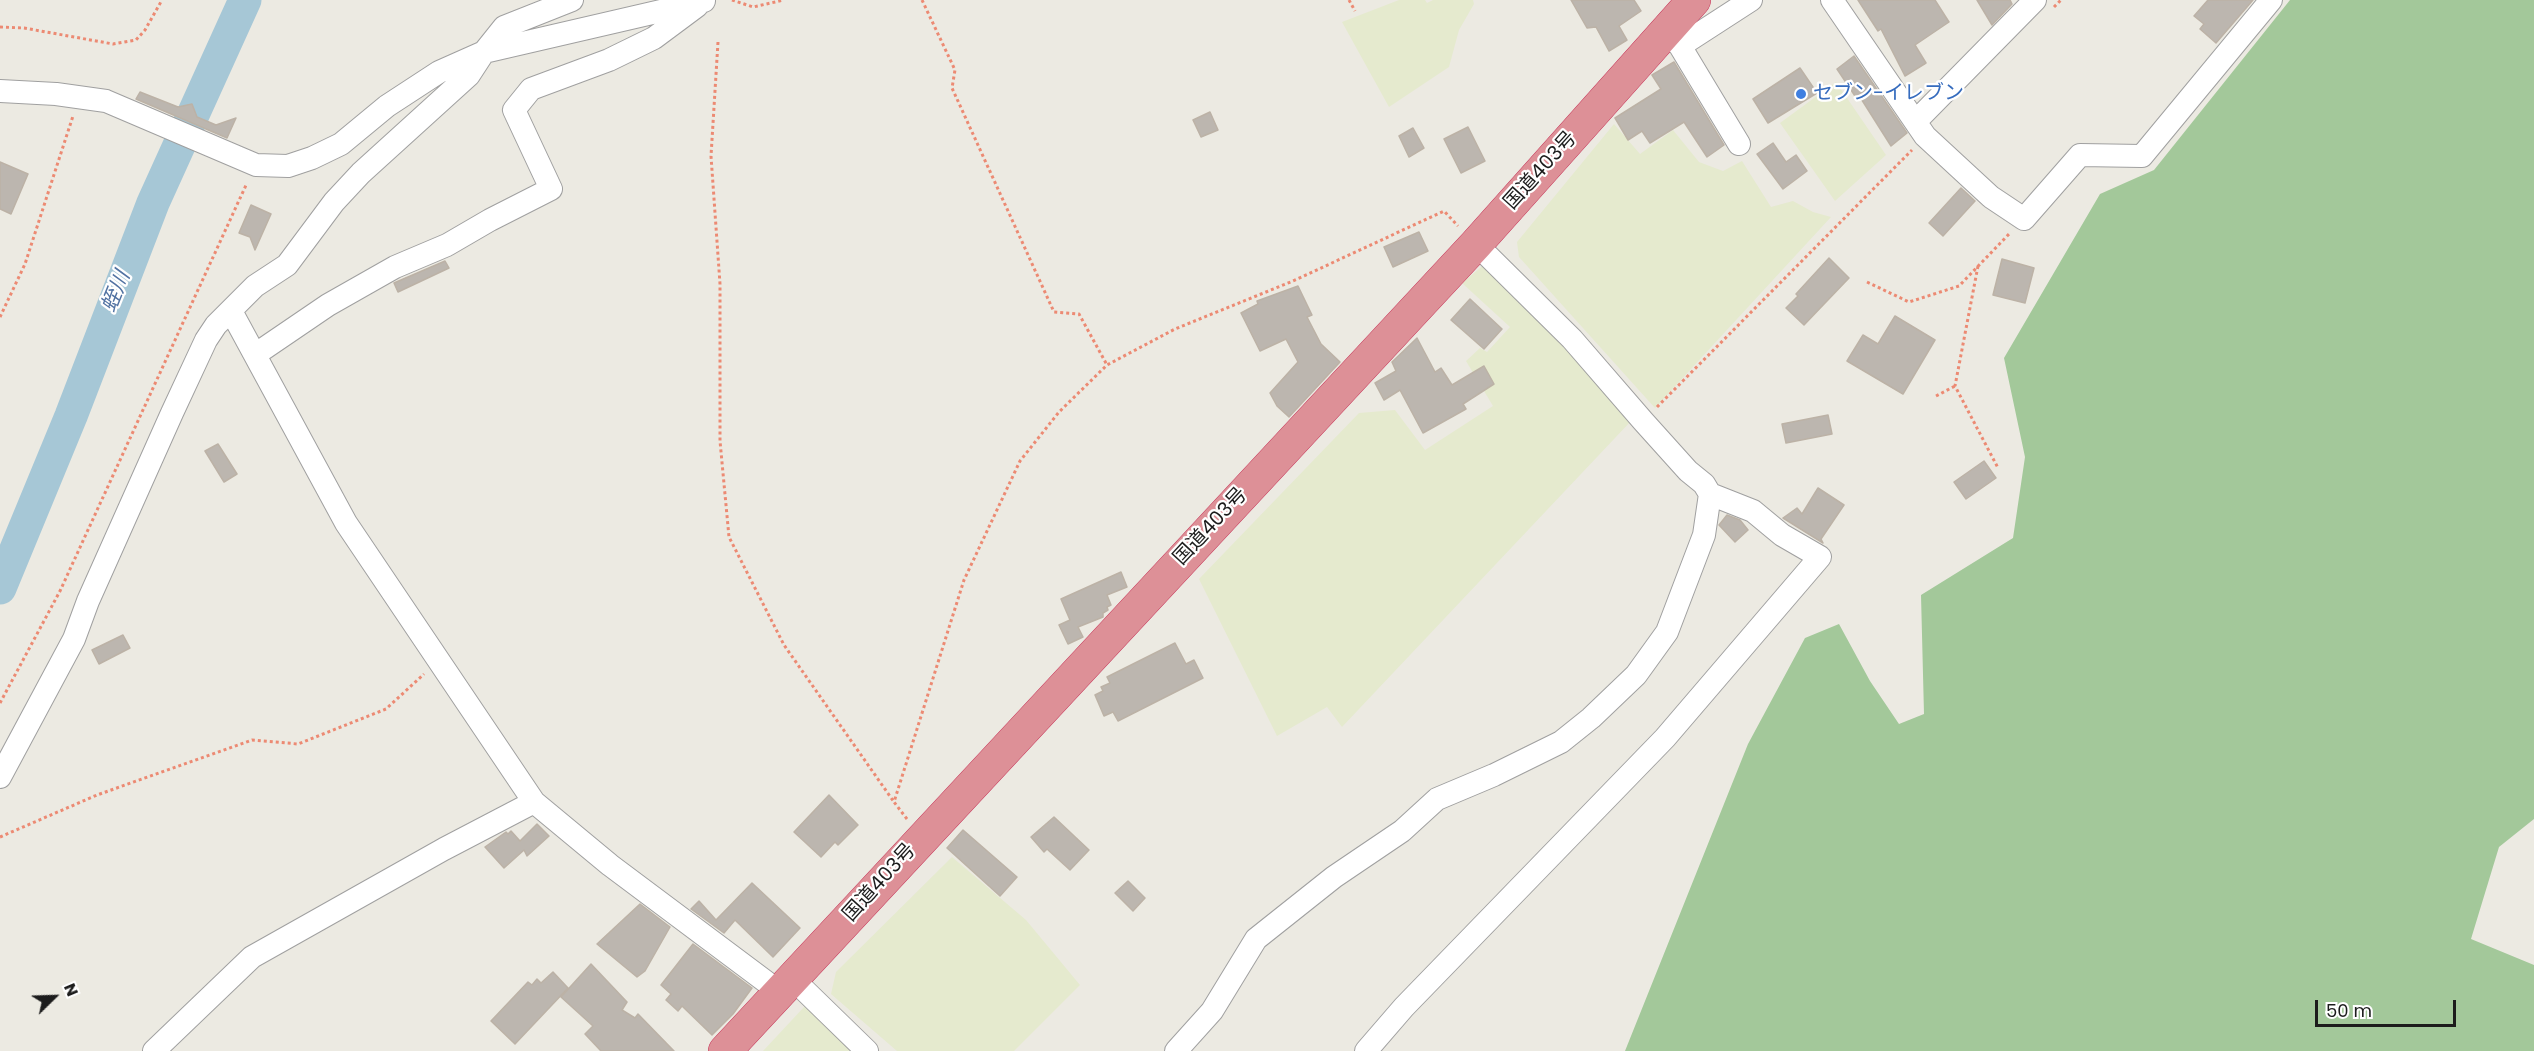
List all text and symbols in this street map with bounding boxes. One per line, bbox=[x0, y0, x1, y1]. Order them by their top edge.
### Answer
place label: セブン-イレブン bbox=[1813, 82, 1964, 106]
marker: セブン-イレブン bbox=[1794, 87, 1808, 101]
street label: 国道403号 bbox=[1500, 127, 1582, 215]
water label: 蛭川 bbox=[97, 268, 137, 316]
street label: 国道403号 bbox=[1169, 483, 1253, 571]
street label: 国道403号 bbox=[839, 839, 921, 927]
north arrow bbox=[24, 967, 84, 1027]
text: N bbox=[58, 980, 84, 1000]
scale bar bbox=[2318, 988, 2459, 1026]
text: 50 m bbox=[2326, 998, 2372, 1023]

